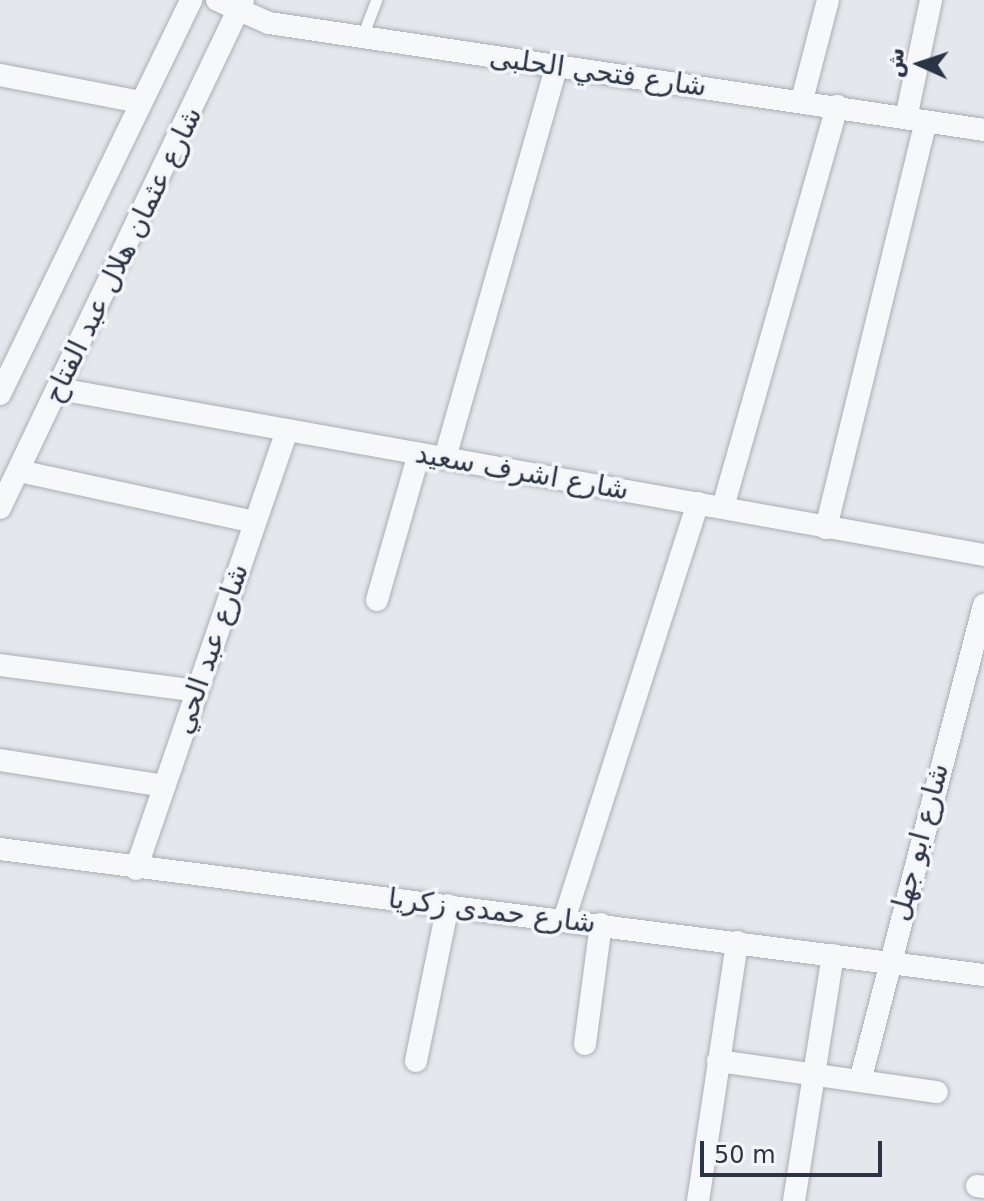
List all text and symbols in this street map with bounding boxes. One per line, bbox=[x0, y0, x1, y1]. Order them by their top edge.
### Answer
north arrow bbox=[880, 24, 960, 104]
street label: شارع فتحي الحلبى bbox=[487, 40, 709, 104]
text: ش bbox=[882, 47, 909, 79]
street label: شارع عثمان هلال عبد الفتاح bbox=[37, 101, 209, 409]
street label: شارع اشرف سعيد bbox=[413, 437, 631, 507]
street label: شارع عبد الحي bbox=[166, 560, 256, 738]
street label: شارع ابو جهل bbox=[882, 760, 956, 924]
street label: شارع حمدى زكريا bbox=[386, 882, 598, 940]
scale bar bbox=[704, 1125, 886, 1175]
text: 50 m bbox=[714, 1141, 776, 1169]

